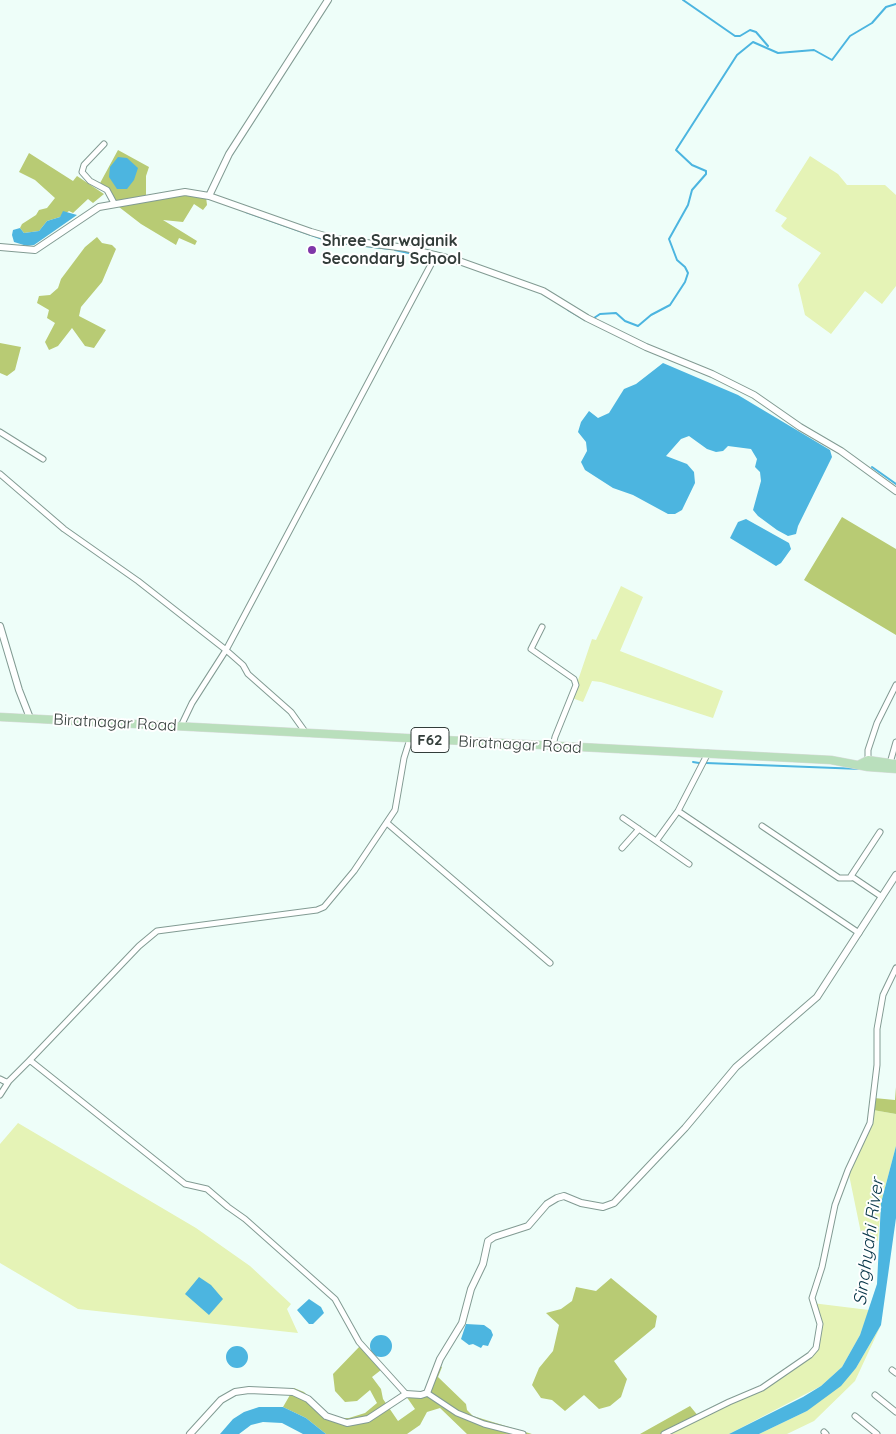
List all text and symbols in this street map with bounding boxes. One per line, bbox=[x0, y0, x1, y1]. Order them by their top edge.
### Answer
place label: Shree Sarwajanik Secondary School bbox=[322, 231, 461, 269]
marker: Shree Sarwajanik Secondary School bbox=[306, 244, 318, 256]
street label: Biratnagar Road bbox=[53, 710, 177, 736]
road number: F62 bbox=[411, 728, 449, 752]
street label: Biratnagar Road bbox=[458, 732, 582, 758]
water label: Singhyahi River bbox=[849, 1177, 889, 1307]

